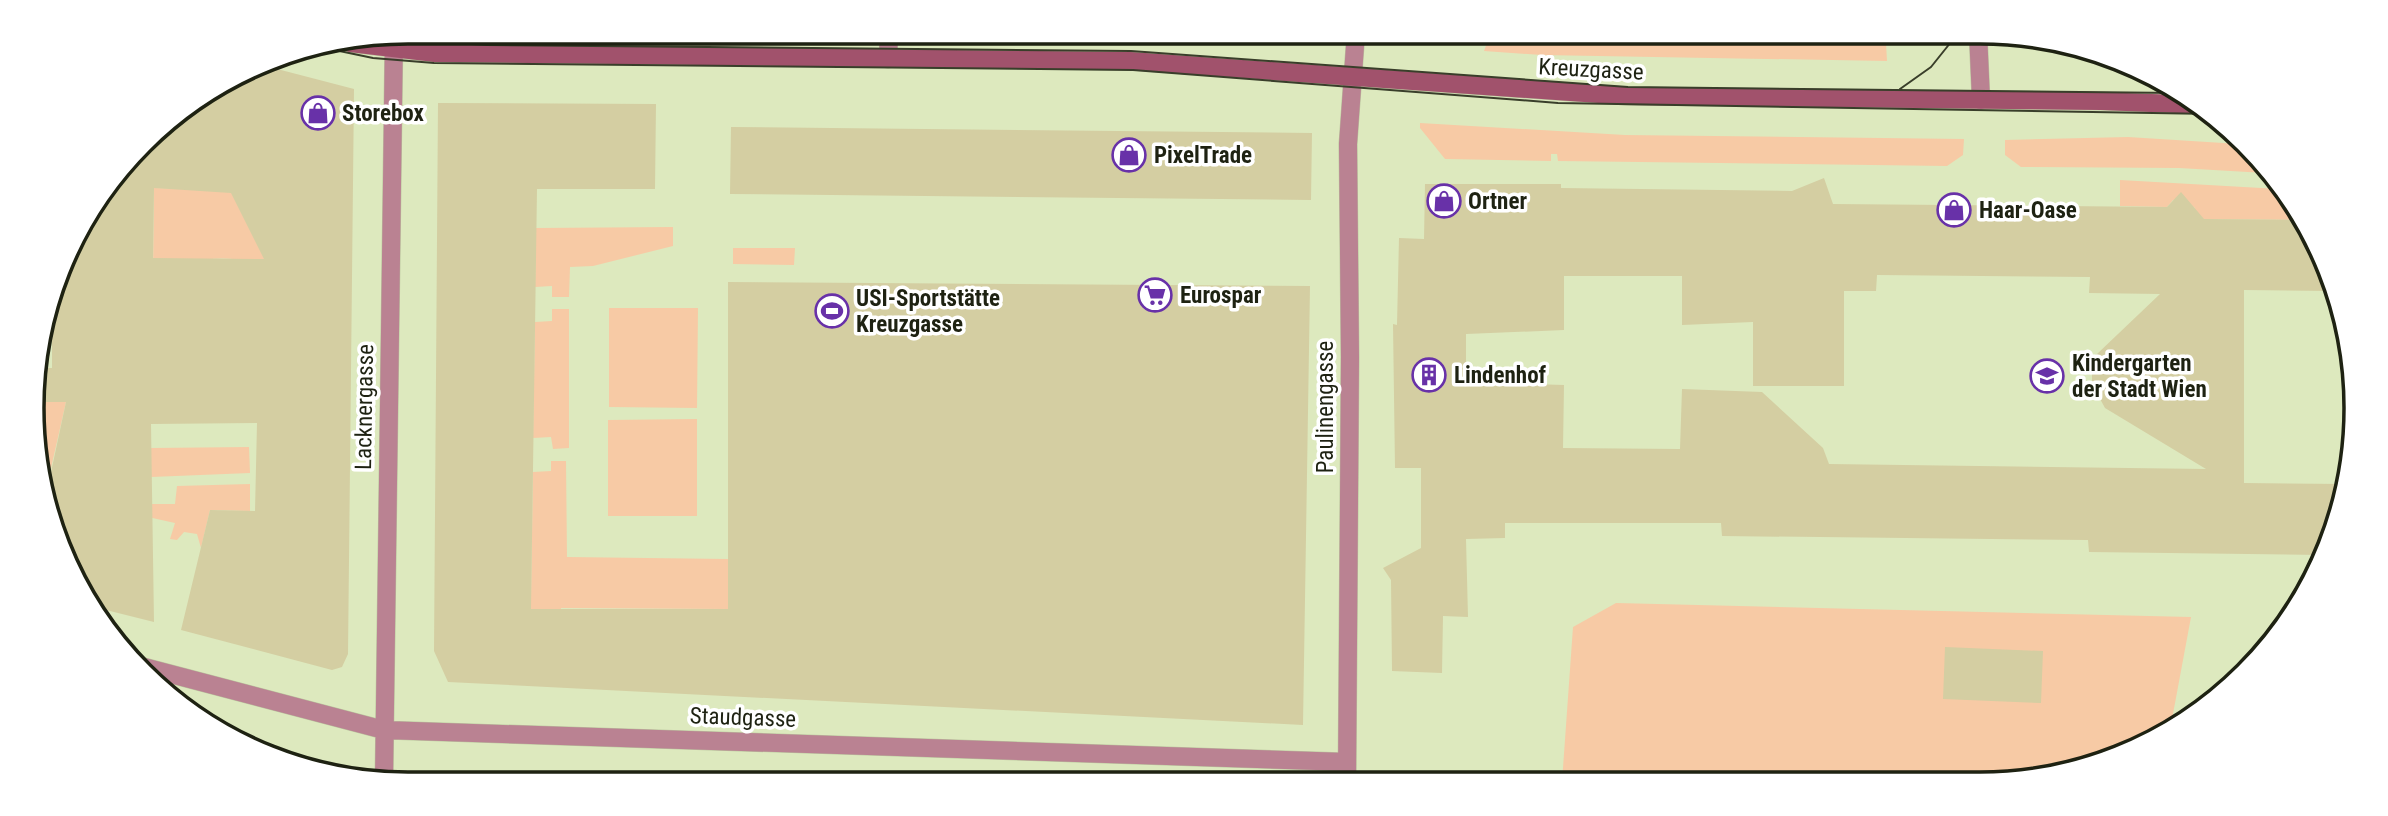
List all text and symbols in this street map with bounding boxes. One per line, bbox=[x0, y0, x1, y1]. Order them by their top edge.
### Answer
street label: Kreuzgasse bbox=[1538, 53, 1644, 86]
shop icon: Storebox bbox=[299, 94, 337, 132]
place label: Storebox bbox=[342, 100, 425, 127]
shop icon: PixelTrade bbox=[1110, 136, 1148, 174]
place label: PixelTrade bbox=[1154, 142, 1252, 169]
shop icon: Ortner bbox=[1425, 182, 1463, 220]
place label: Ortner bbox=[1468, 188, 1527, 215]
shop icon: Haar-Oase bbox=[1935, 191, 1973, 229]
place label: Haar-Oase bbox=[1979, 197, 2077, 224]
supermarket icon: Eurospar bbox=[1136, 276, 1174, 314]
place label: Eurospar bbox=[1180, 282, 1262, 309]
place label: USI-Sportstätte Kreuzgasse bbox=[856, 285, 1000, 338]
sports icon: USI-Sportstätte Kreuzgasse bbox=[813, 292, 851, 330]
street label: Paulinengasse bbox=[1312, 341, 1339, 473]
street label: Lacknergasse bbox=[350, 344, 379, 470]
place label: Kindergarten der Stadt Wien bbox=[2072, 350, 2207, 403]
building icon: Lindenhof bbox=[1410, 356, 1448, 394]
school or university icon: Kindergarten der Stadt Wien bbox=[2028, 357, 2066, 395]
place label: Lindenhof bbox=[1454, 362, 1547, 389]
street label: Staudgasse bbox=[689, 702, 797, 733]

